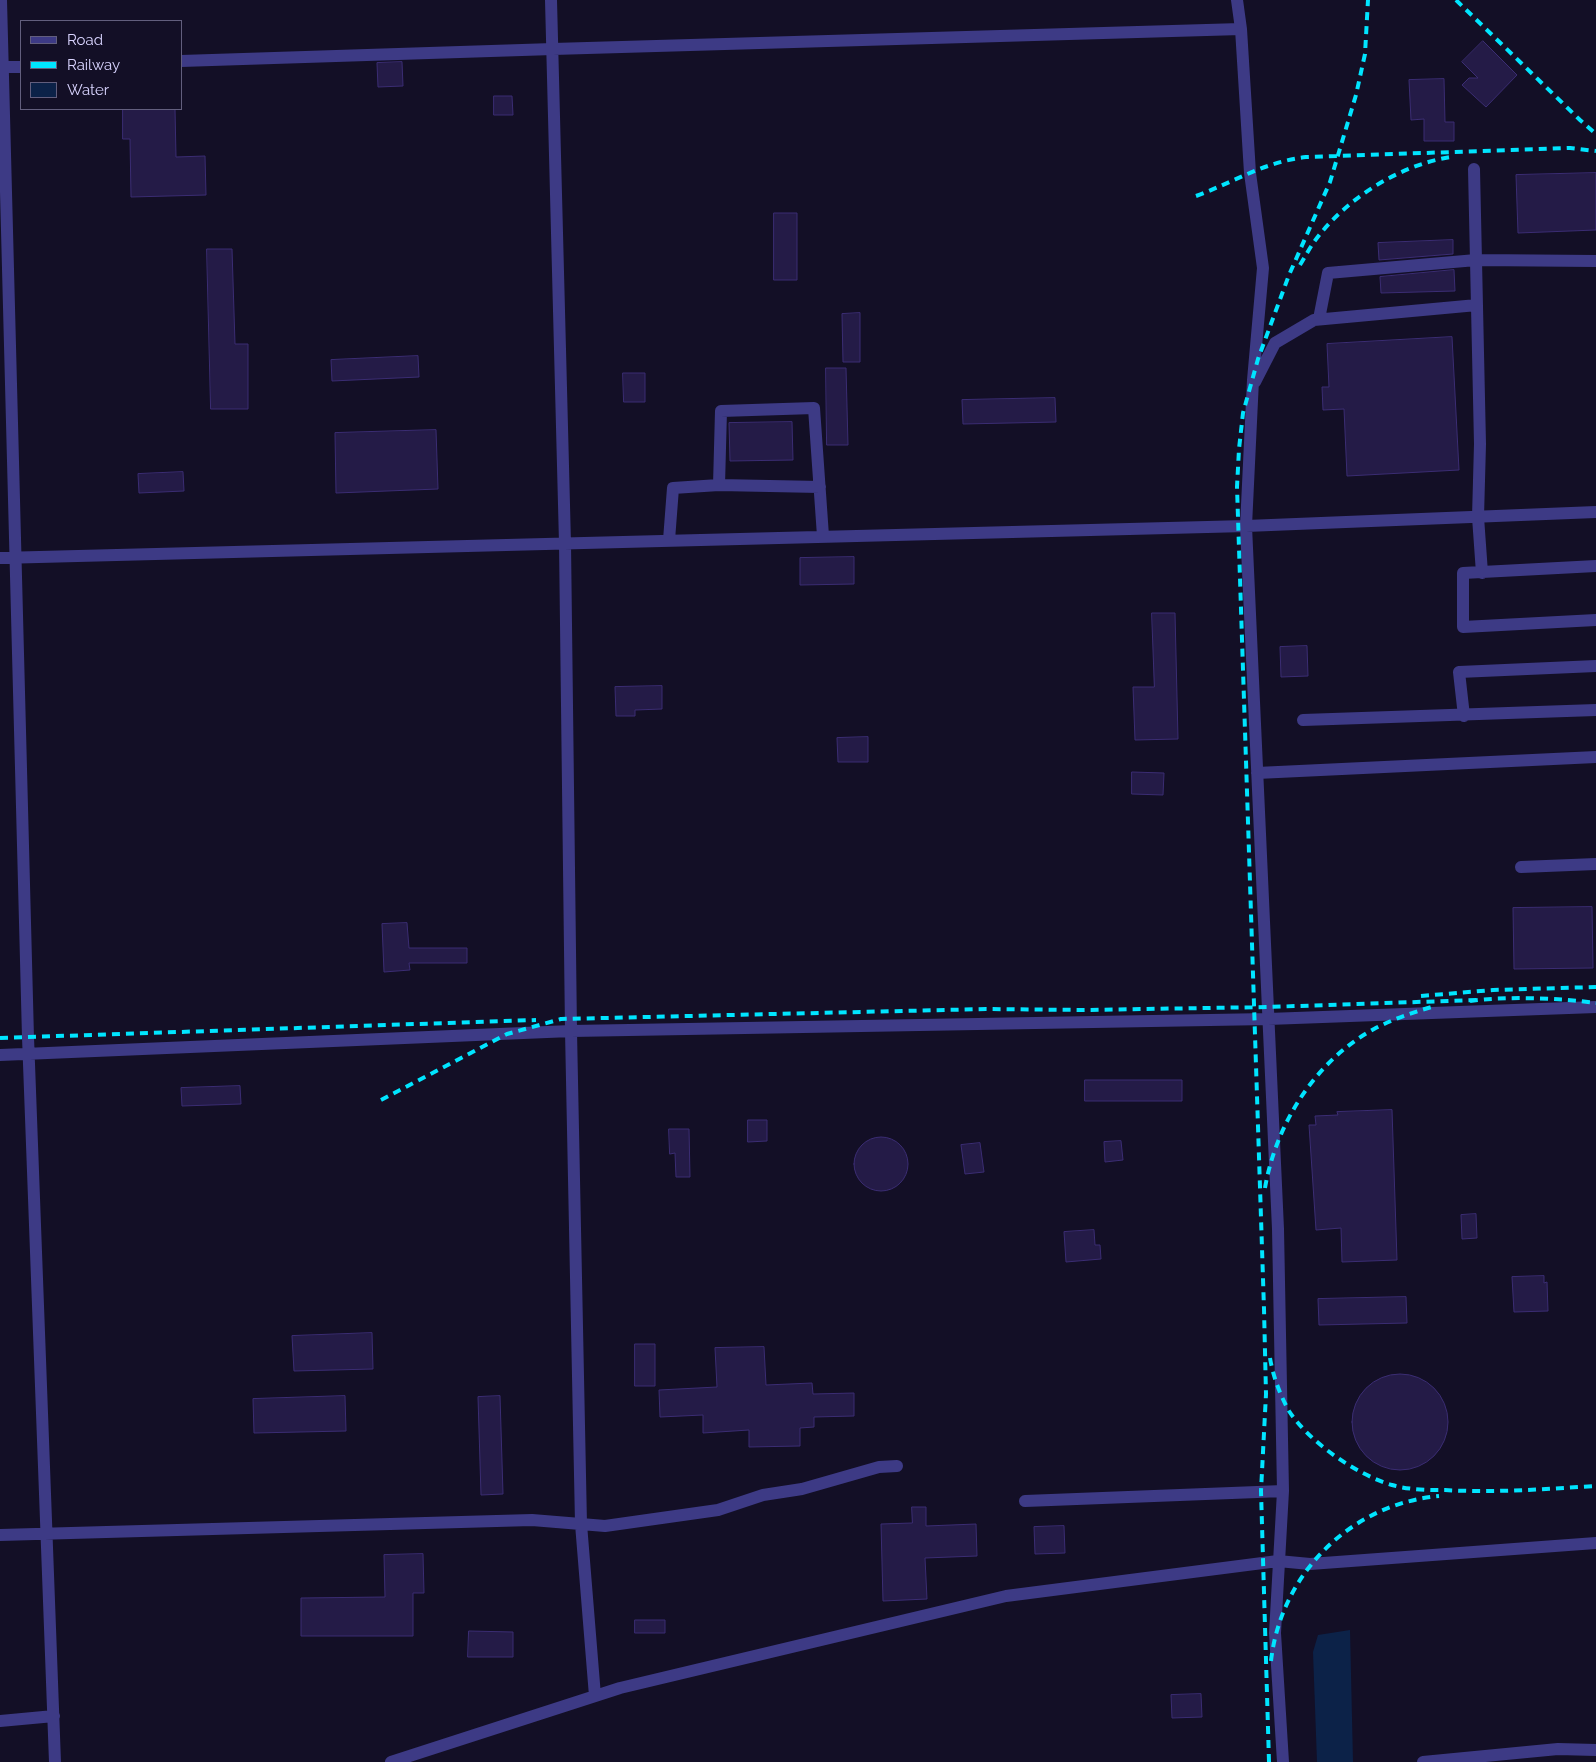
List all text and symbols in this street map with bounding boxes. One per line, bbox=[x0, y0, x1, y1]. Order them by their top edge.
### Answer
legend bbox=[20, 20, 182, 110]
text: Road bbox=[67, 31, 103, 49]
text: Railway bbox=[67, 56, 120, 74]
text: Water bbox=[67, 81, 109, 99]

